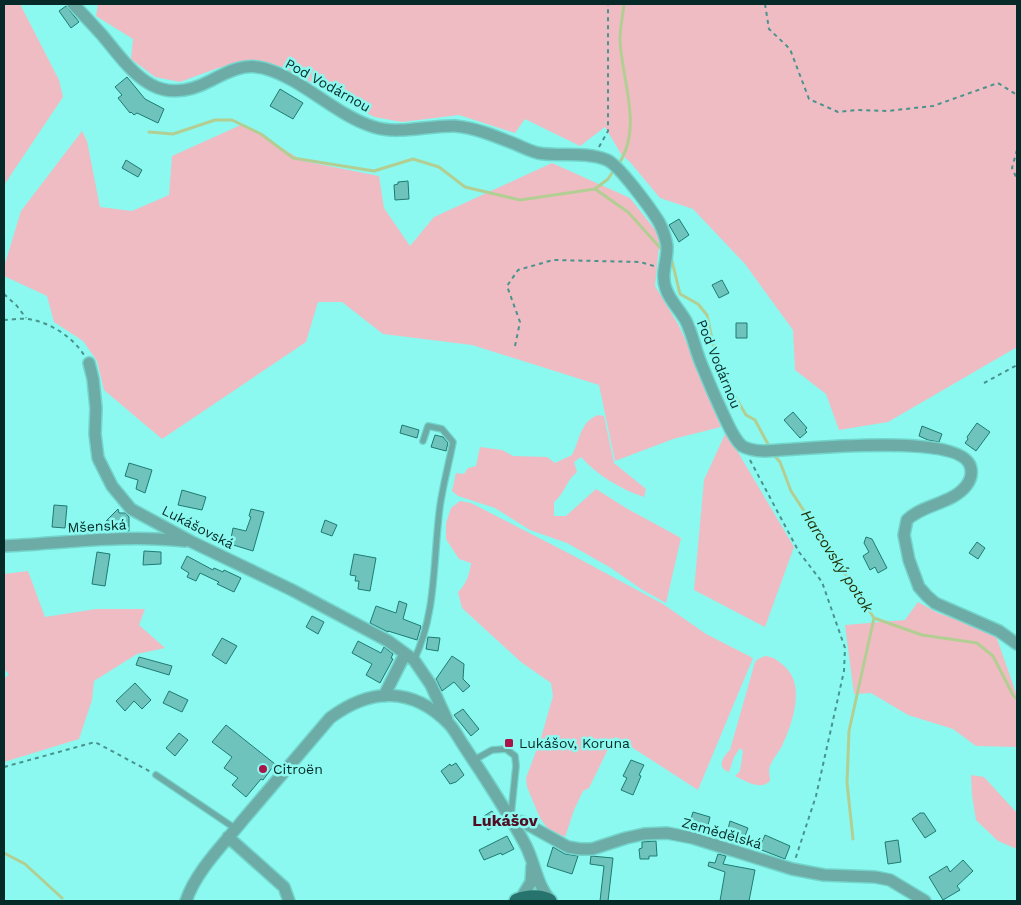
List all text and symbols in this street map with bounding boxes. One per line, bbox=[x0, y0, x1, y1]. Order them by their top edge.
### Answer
street label: Pod Vodárnou bbox=[283, 55, 373, 115]
street label: Pod Vodárnou bbox=[694, 317, 744, 411]
street label: Lukášovská bbox=[159, 502, 237, 552]
water label: Harcovský potok bbox=[797, 506, 877, 616]
street label: Mšenská bbox=[67, 516, 127, 536]
place label: Lukášov, Koruna bbox=[519, 735, 630, 751]
marker: Lukášov, Koruna bbox=[503, 737, 515, 749]
place label: Citroën bbox=[273, 761, 323, 777]
marker: Citroën bbox=[257, 763, 269, 775]
district label: Lukášov bbox=[472, 811, 538, 830]
street label: Zemědělská bbox=[680, 814, 764, 852]

